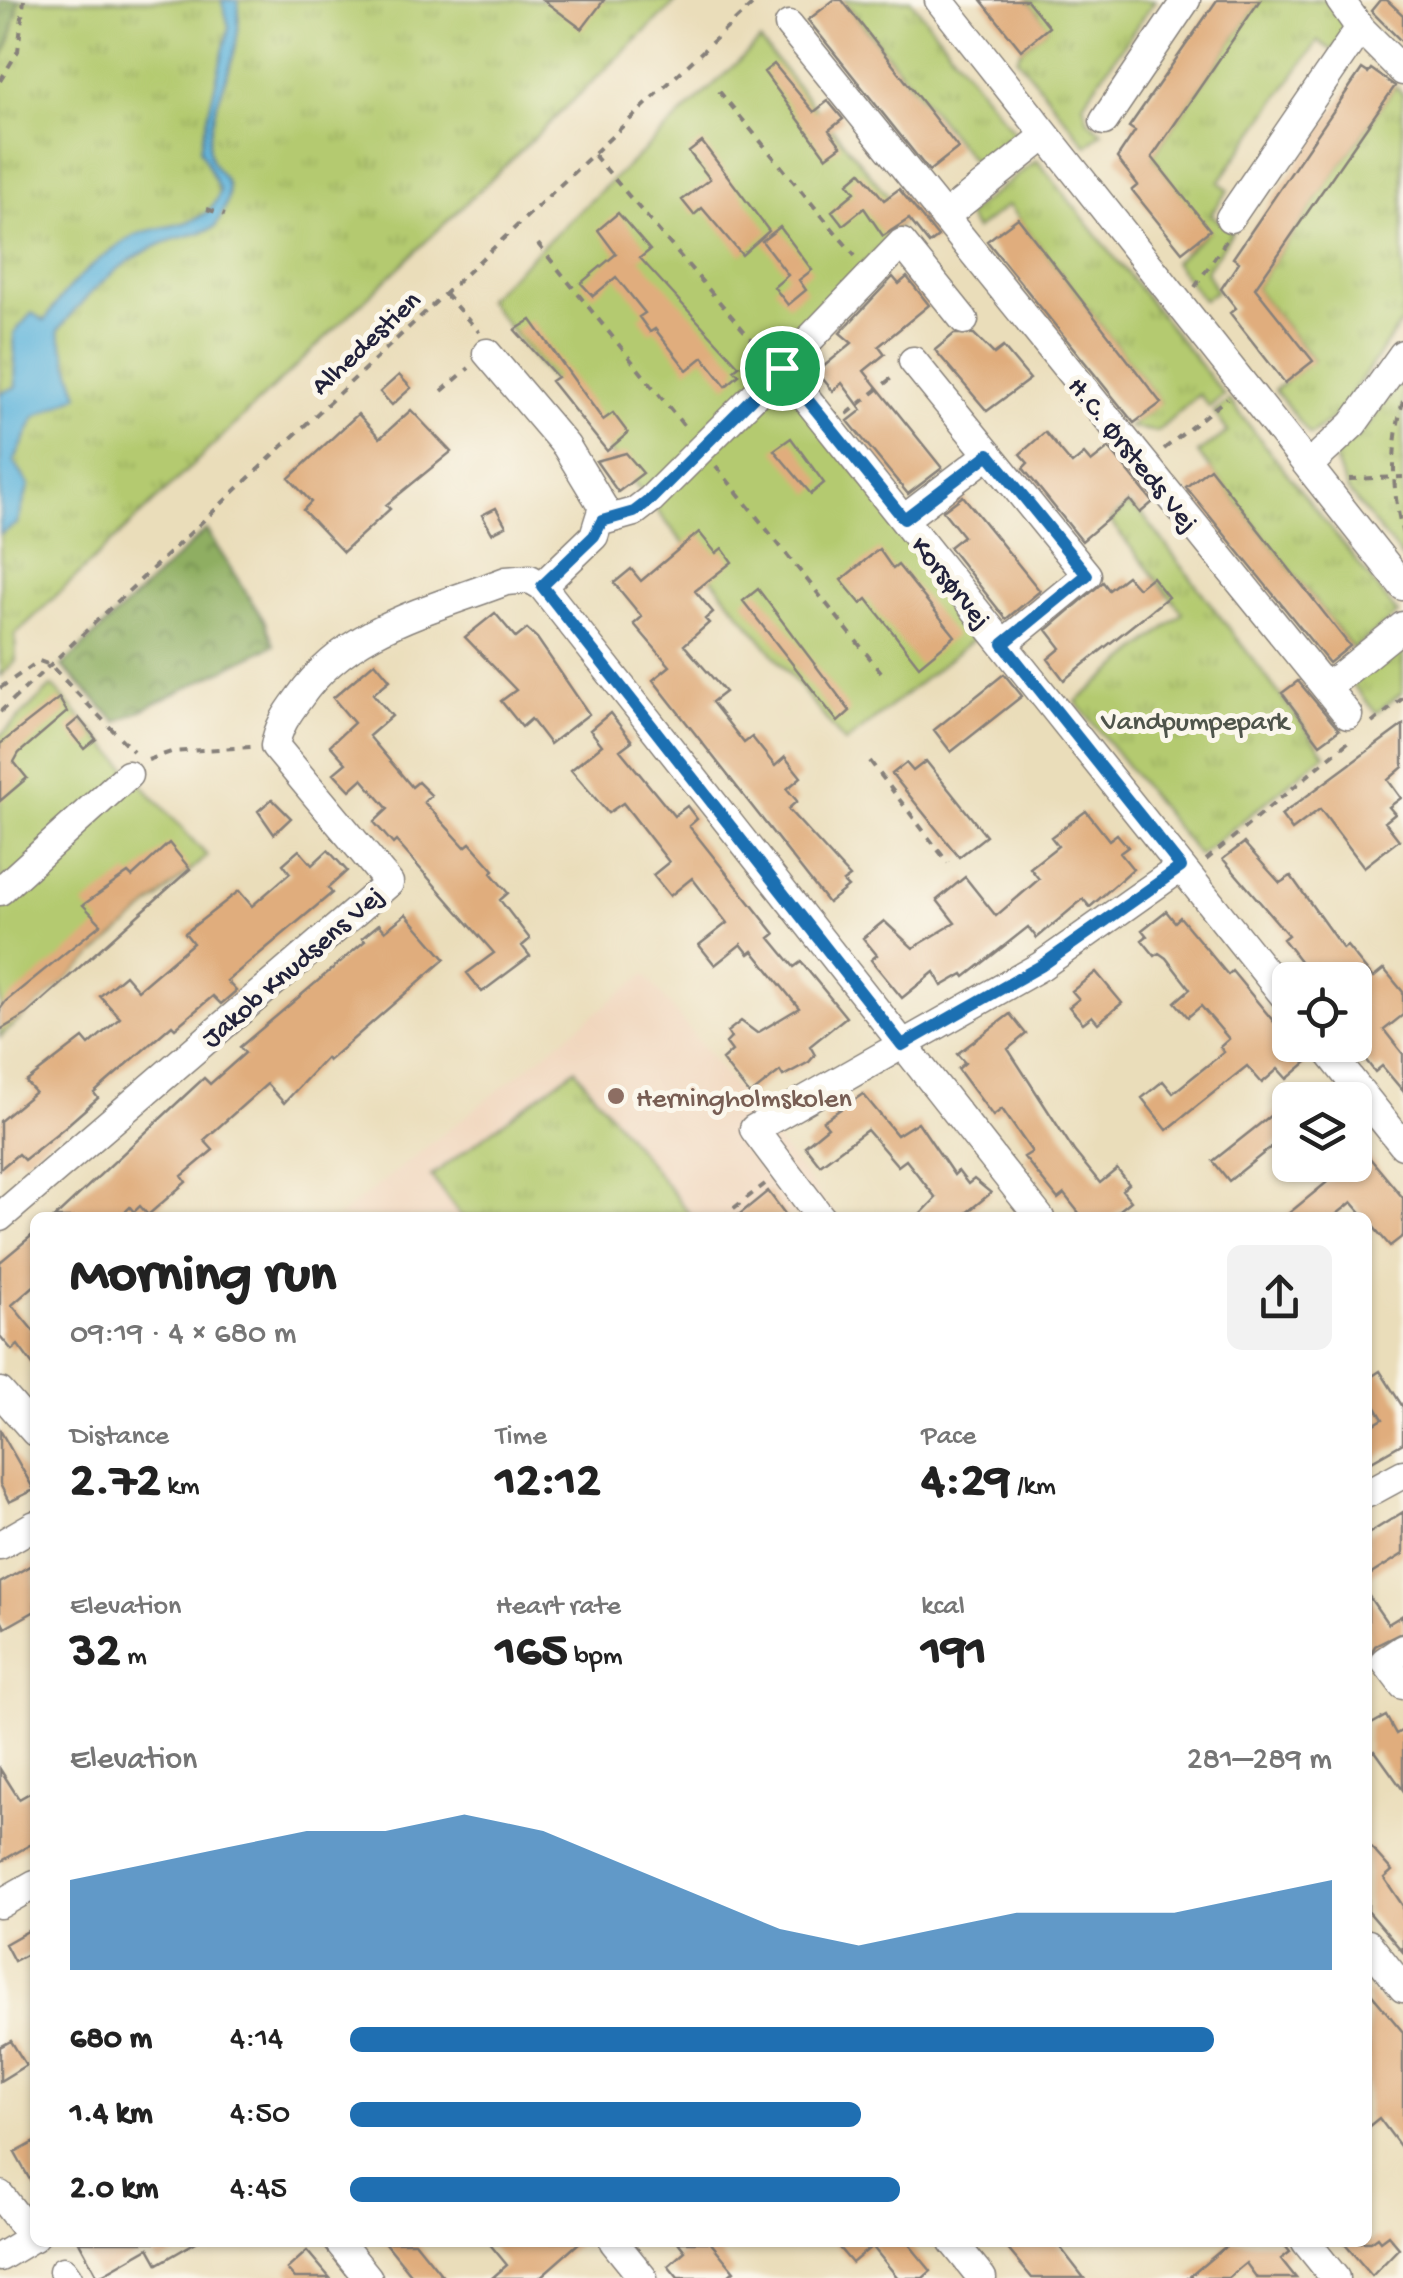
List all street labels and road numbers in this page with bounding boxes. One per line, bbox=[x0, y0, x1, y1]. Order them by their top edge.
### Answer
street label: Alhedestien bbox=[305, 284, 430, 404]
street label: H.C. Ørsteds Vej bbox=[1059, 372, 1204, 540]
street label: Korsørvej bbox=[902, 531, 997, 637]
street label: Jakob Knudsens Vej bbox=[196, 880, 392, 1056]

